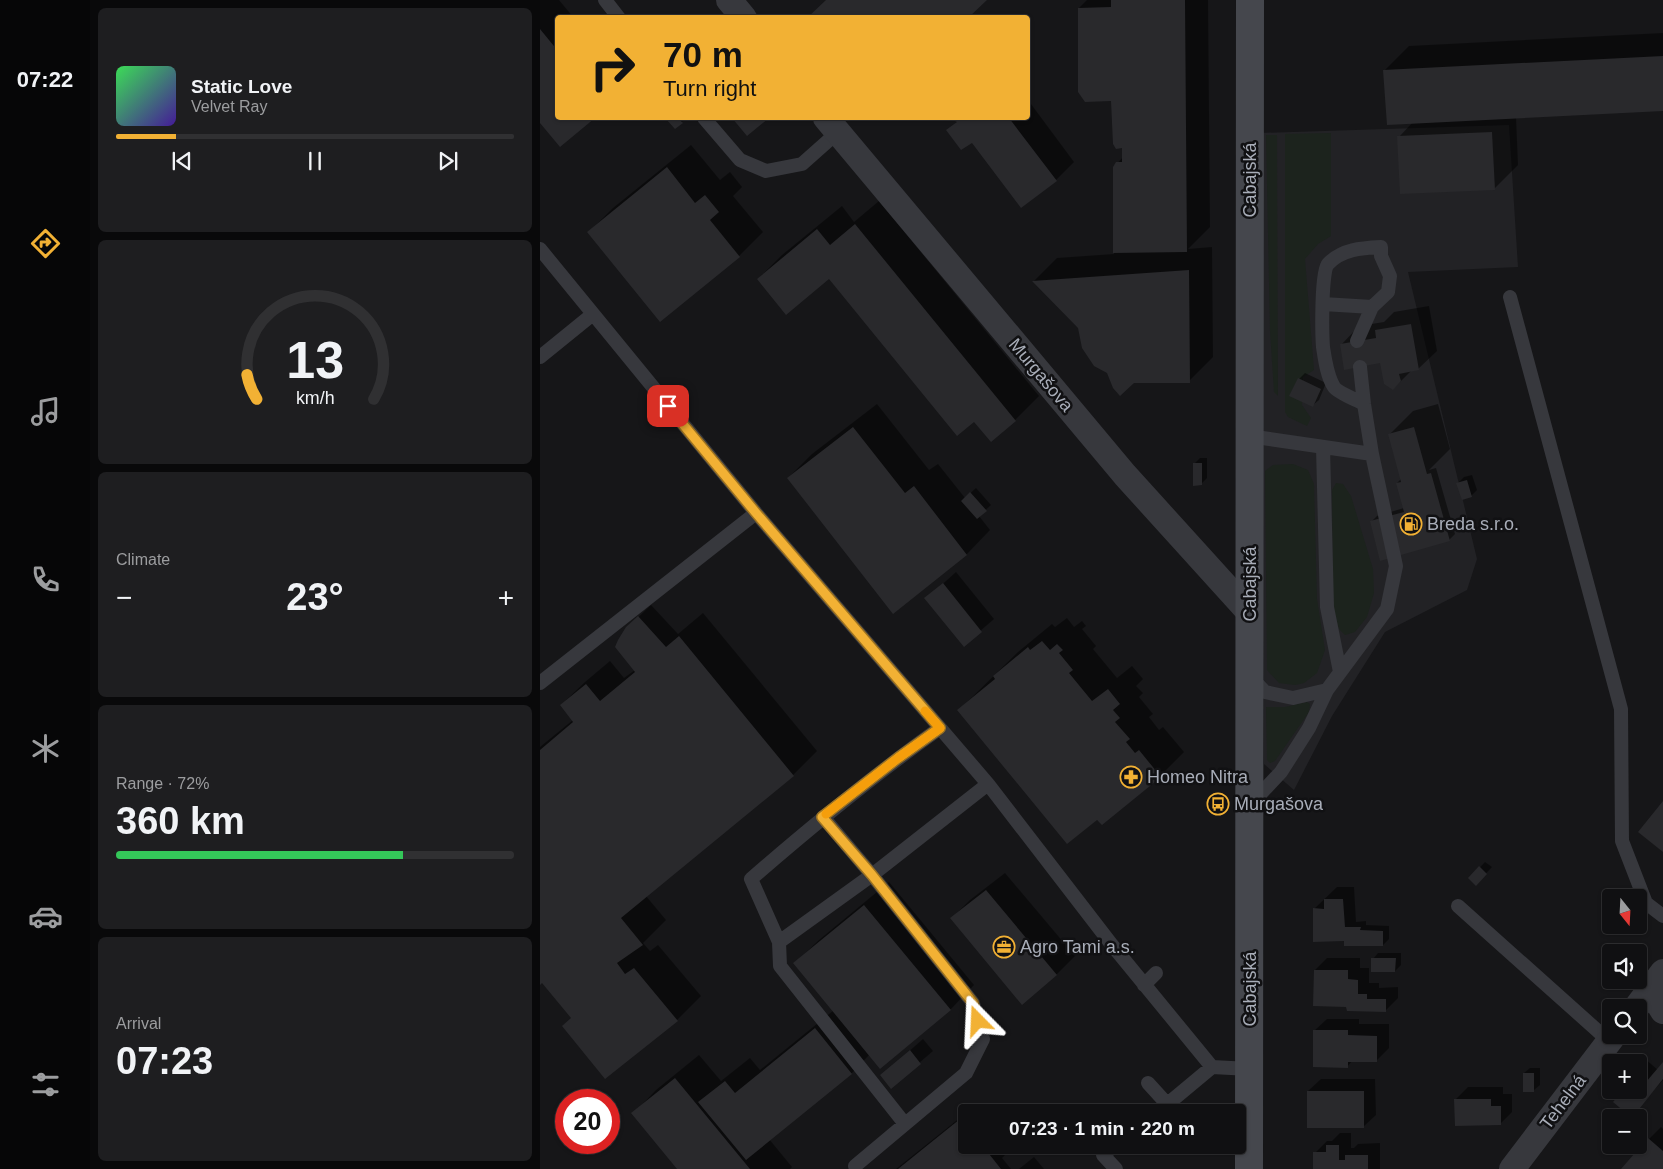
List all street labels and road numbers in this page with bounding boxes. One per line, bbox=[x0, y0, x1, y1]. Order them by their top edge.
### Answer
street label: Cabajská bbox=[1240, 141, 1260, 218]
street label: Murgašova bbox=[1005, 334, 1078, 416]
street label: Cabajská bbox=[1240, 545, 1260, 622]
street label: Cabajská bbox=[1240, 950, 1260, 1027]
street label: Tehelná bbox=[1536, 1070, 1591, 1133]

